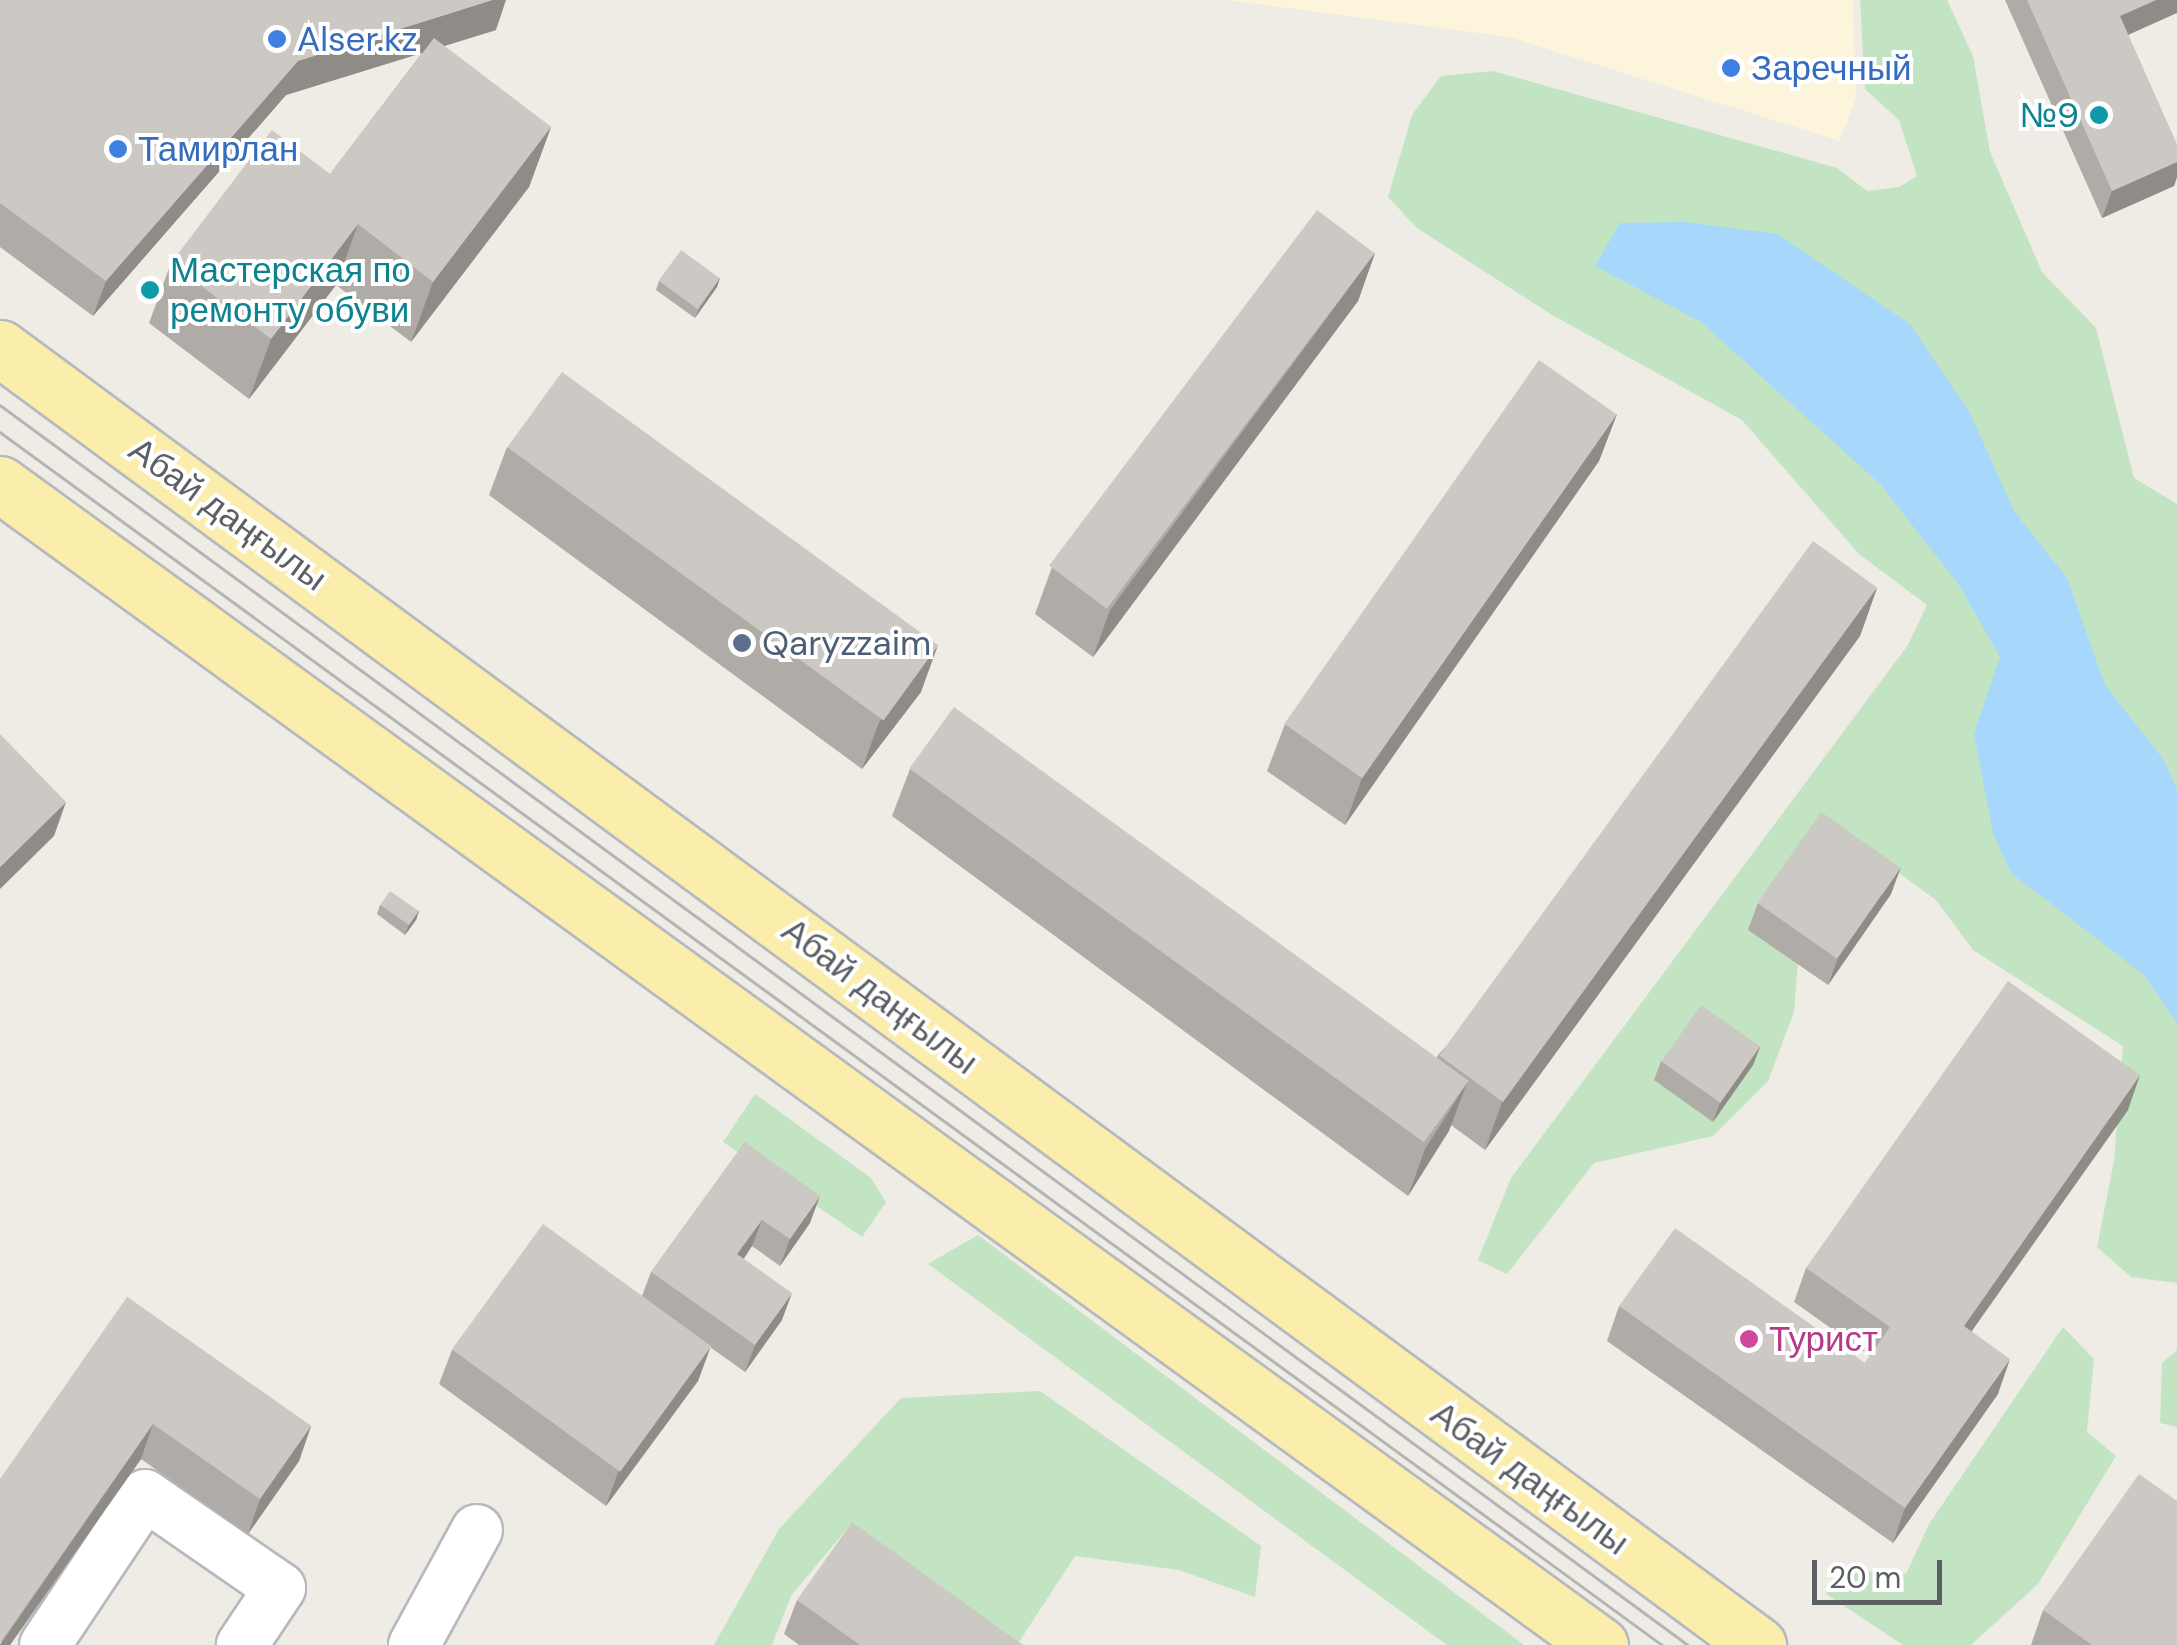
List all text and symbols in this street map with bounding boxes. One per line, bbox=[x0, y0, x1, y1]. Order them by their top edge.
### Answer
place label: Alser.kz bbox=[297, 18, 418, 60]
marker: Alser.kz bbox=[266, 28, 288, 50]
place label: Заречный bbox=[1751, 47, 1912, 89]
marker: Заречный bbox=[1720, 57, 1742, 79]
place label: №9 bbox=[2019, 94, 2079, 136]
marker: №9 bbox=[2088, 104, 2110, 126]
place label: Тамирлан bbox=[138, 128, 298, 170]
marker: Тамирлан bbox=[107, 138, 129, 160]
place label: Мастерская по ремонту обуви bbox=[170, 249, 411, 331]
marker: Мастерская по ремонту обуви bbox=[139, 279, 161, 301]
street label: Абай даңғылы bbox=[121, 428, 335, 600]
place label: Qaryzzaim bbox=[762, 622, 931, 664]
marker: Qaryzzaim bbox=[731, 632, 753, 654]
street label: Абай даңғылы bbox=[774, 909, 986, 1083]
place label: Турист bbox=[1769, 1318, 1878, 1360]
marker: Турист bbox=[1738, 1328, 1760, 1350]
street label: Абай даңғылы bbox=[1423, 1392, 1637, 1564]
scale bar bbox=[1817, 1540, 1947, 1602]
text: 20 m bbox=[1829, 1558, 1901, 1597]

